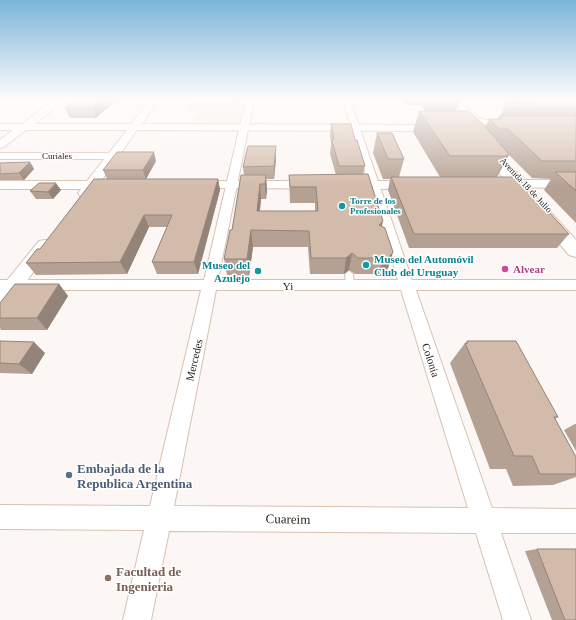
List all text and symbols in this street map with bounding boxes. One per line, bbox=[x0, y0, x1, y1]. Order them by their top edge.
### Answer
street label: Curiales bbox=[42, 151, 72, 161]
street label: Avenida 18 de Julio bbox=[498, 155, 554, 215]
place label: Torre de los Profesionales bbox=[350, 196, 401, 216]
marker: Torre de los Profesionales bbox=[337, 201, 347, 211]
place label: Museo del Automóvil Club del Uruguay bbox=[374, 253, 474, 278]
place label: Museo del Azulejo bbox=[202, 259, 250, 284]
marker: Museo del Automóvil Club del Uruguay bbox=[361, 260, 371, 270]
place label: Alvear bbox=[513, 263, 545, 275]
marker: Alvear bbox=[500, 264, 510, 274]
marker: Museo del Azulejo bbox=[253, 266, 263, 276]
street label: Yi bbox=[283, 280, 293, 292]
street label: Mercedes bbox=[183, 338, 205, 382]
street label: Colonia bbox=[420, 342, 442, 379]
place label: Embajada de la Republica Argentina bbox=[77, 461, 193, 491]
marker: Embajada de la Republica Argentina bbox=[64, 470, 74, 480]
street label: Cuareim bbox=[265, 511, 311, 527]
place label: Facultad de Ingenieria bbox=[116, 564, 182, 594]
marker: Facultad de Ingenieria bbox=[103, 573, 113, 583]

